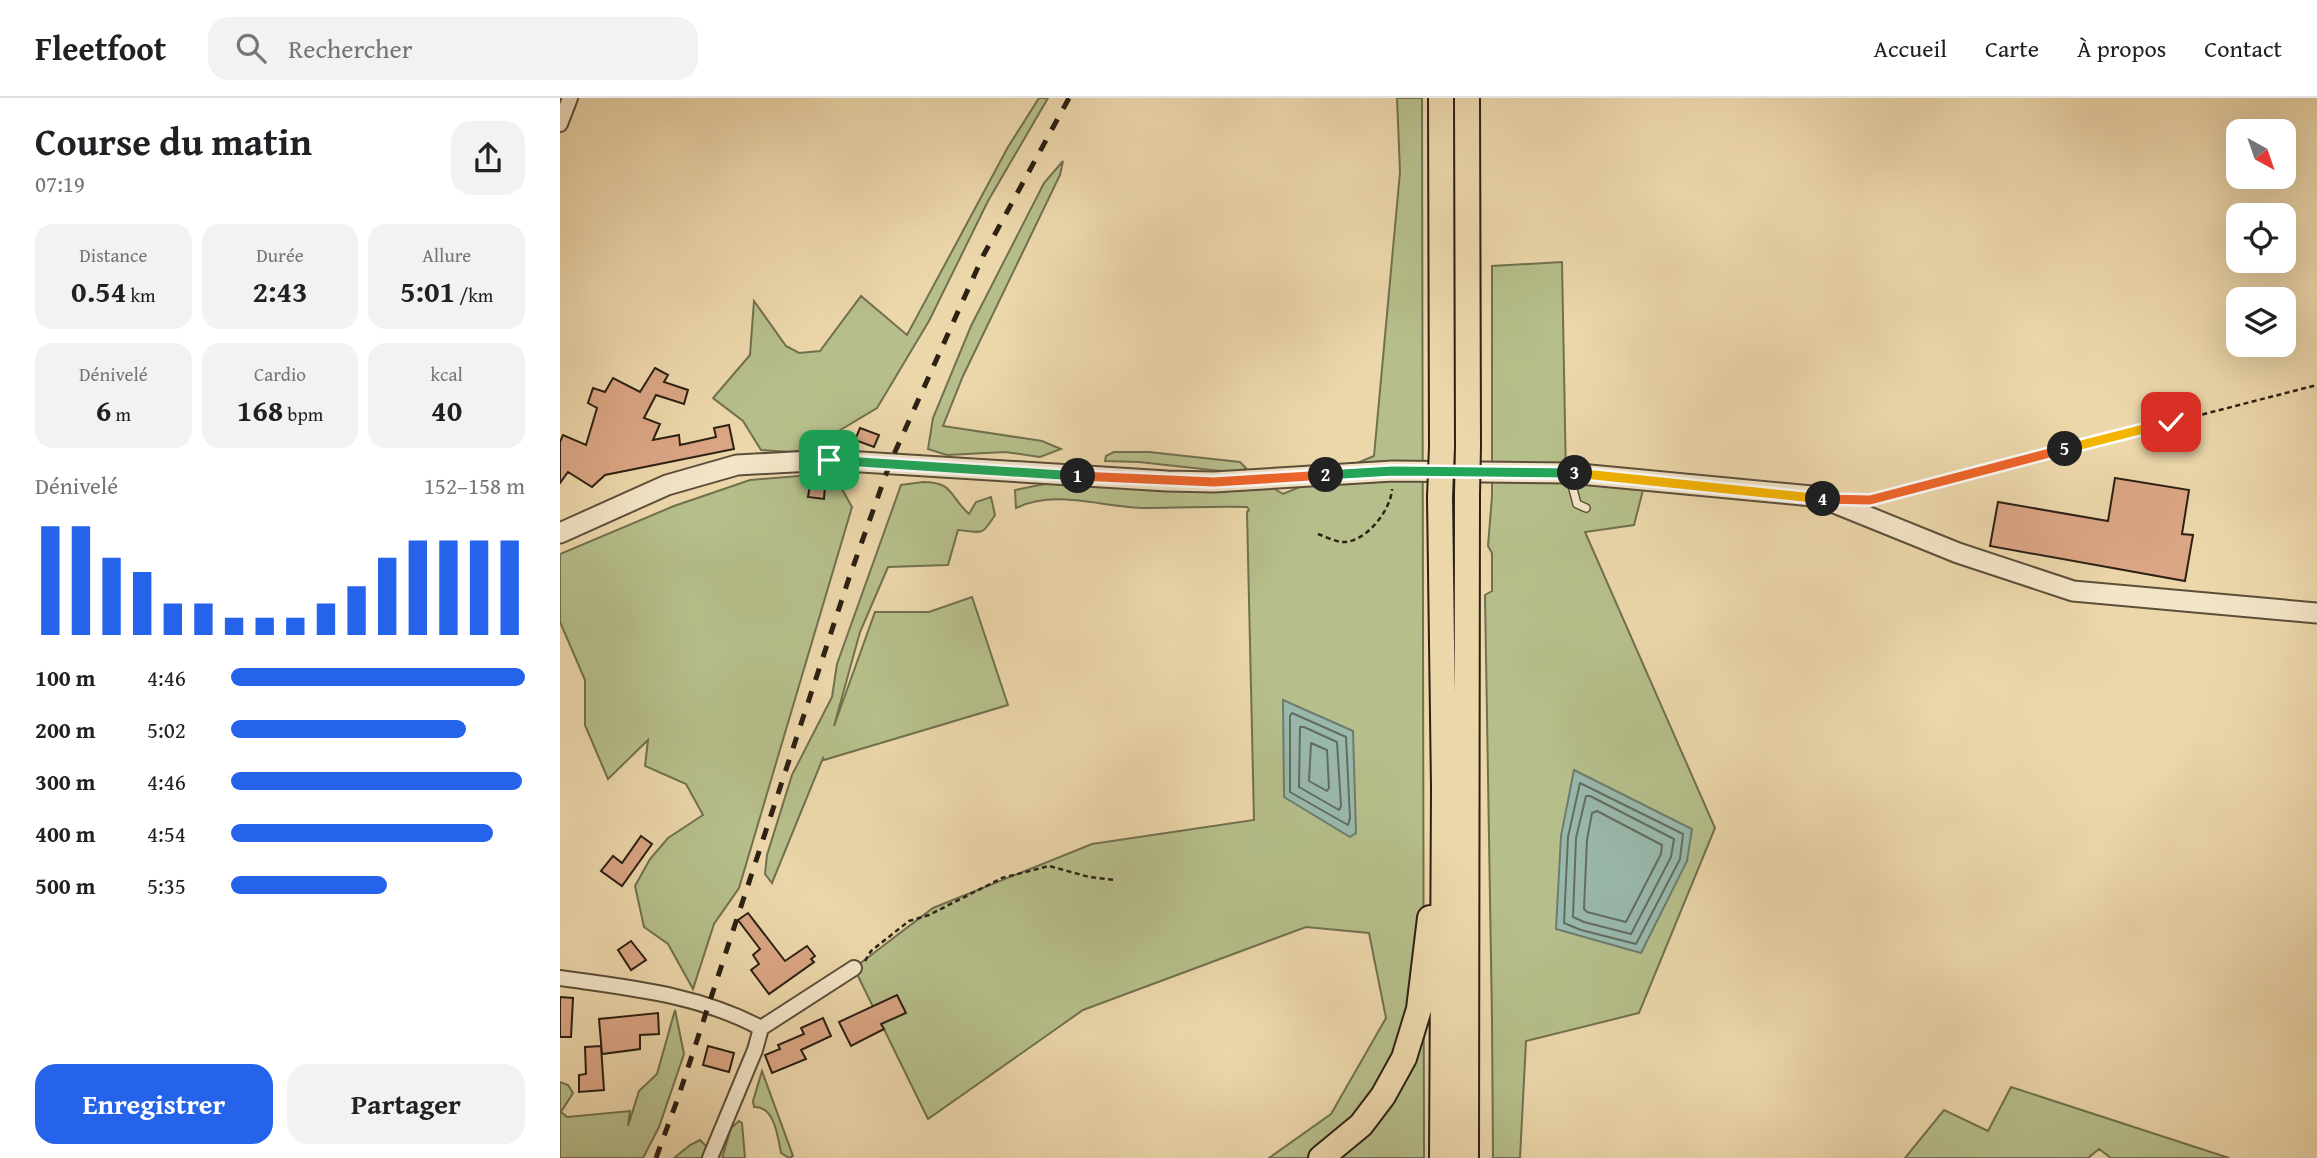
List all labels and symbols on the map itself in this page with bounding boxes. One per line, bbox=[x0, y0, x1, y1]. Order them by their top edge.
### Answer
north arrow bbox=[2226, 119, 2296, 189]
pin bbox=[2141, 392, 2201, 452]
pin bbox=[799, 430, 859, 490]
pin: 5 bbox=[2048, 432, 2082, 466]
pin: 3 bbox=[1558, 456, 1592, 490]
pin: 1 bbox=[1060, 458, 1096, 494]
pin: 2 bbox=[1308, 458, 1344, 492]
pin: 4 bbox=[1806, 482, 1840, 516]

